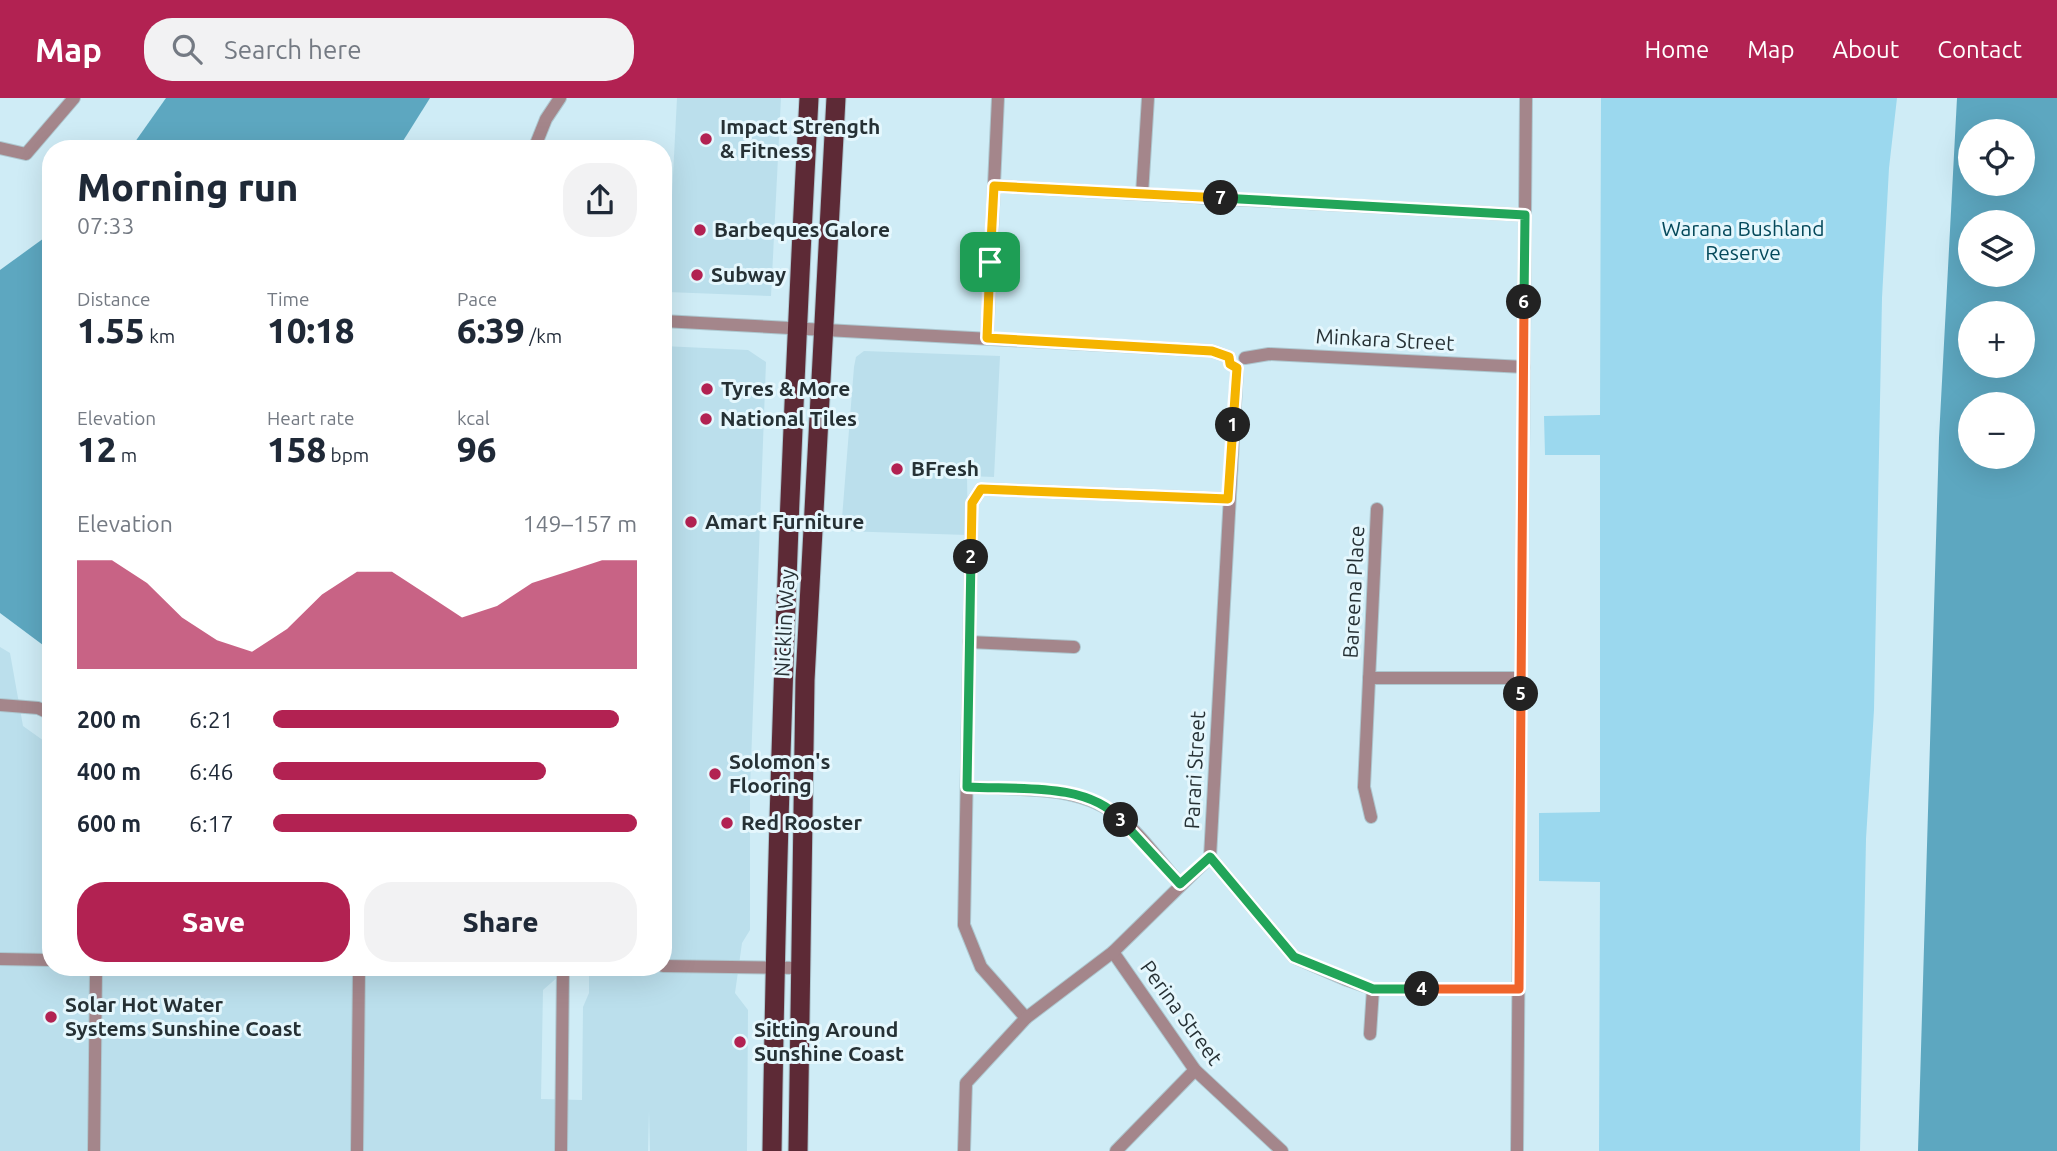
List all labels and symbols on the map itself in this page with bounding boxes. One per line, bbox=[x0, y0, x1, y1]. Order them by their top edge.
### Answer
place label: Impact Strength & Fitness bbox=[720, 114, 880, 162]
marker: Impact Strength & Fitness bbox=[698, 131, 714, 147]
pin: 7 bbox=[1204, 180, 1238, 216]
park label: Warana Bushland Reserve bbox=[1661, 216, 1825, 264]
place label: Barbeques Galore bbox=[714, 217, 890, 241]
marker: Barbeques Galore bbox=[692, 222, 708, 238]
pin bbox=[960, 232, 1020, 292]
place label: Subway bbox=[711, 262, 786, 286]
marker: Subway bbox=[689, 267, 705, 283]
pin: 6 bbox=[1506, 284, 1542, 320]
street label: Minkara Street bbox=[1315, 323, 1455, 355]
place label: Tyres & More bbox=[721, 376, 850, 400]
marker: Tyres & More bbox=[699, 381, 715, 397]
place label: National Tiles bbox=[720, 406, 857, 430]
pin: 1 bbox=[1216, 408, 1250, 442]
marker: National Tiles bbox=[698, 411, 714, 427]
place label: BFresh bbox=[911, 456, 979, 480]
marker: BFresh bbox=[889, 461, 905, 477]
place label: Amart Furniture bbox=[705, 509, 864, 533]
marker: Amart Furniture bbox=[683, 514, 699, 530]
street label: Bareena Place bbox=[1338, 525, 1368, 659]
pin: 2 bbox=[954, 540, 988, 574]
street label: Nicklin Way bbox=[769, 569, 799, 677]
pin: 5 bbox=[1504, 676, 1538, 712]
street label: Parari Street bbox=[1179, 710, 1209, 830]
place label: Solomon's Flooring bbox=[729, 749, 830, 797]
marker: Solomon's Flooring bbox=[707, 766, 723, 782]
pin: 3 bbox=[1104, 802, 1138, 838]
place label: Red Rooster bbox=[741, 810, 862, 834]
marker: Red Rooster bbox=[719, 815, 735, 831]
street label: Perina Street bbox=[1136, 956, 1228, 1069]
pin: 4 bbox=[1404, 972, 1440, 1006]
place label: Solar Hot Water Systems Sunshine Coast bbox=[65, 992, 302, 1040]
marker: Solar Hot Water Systems Sunshine Coast bbox=[43, 1009, 59, 1025]
place label: Sitting Around Sunshine Coast bbox=[754, 1017, 904, 1065]
marker: Sitting Around Sunshine Coast bbox=[732, 1034, 748, 1050]

